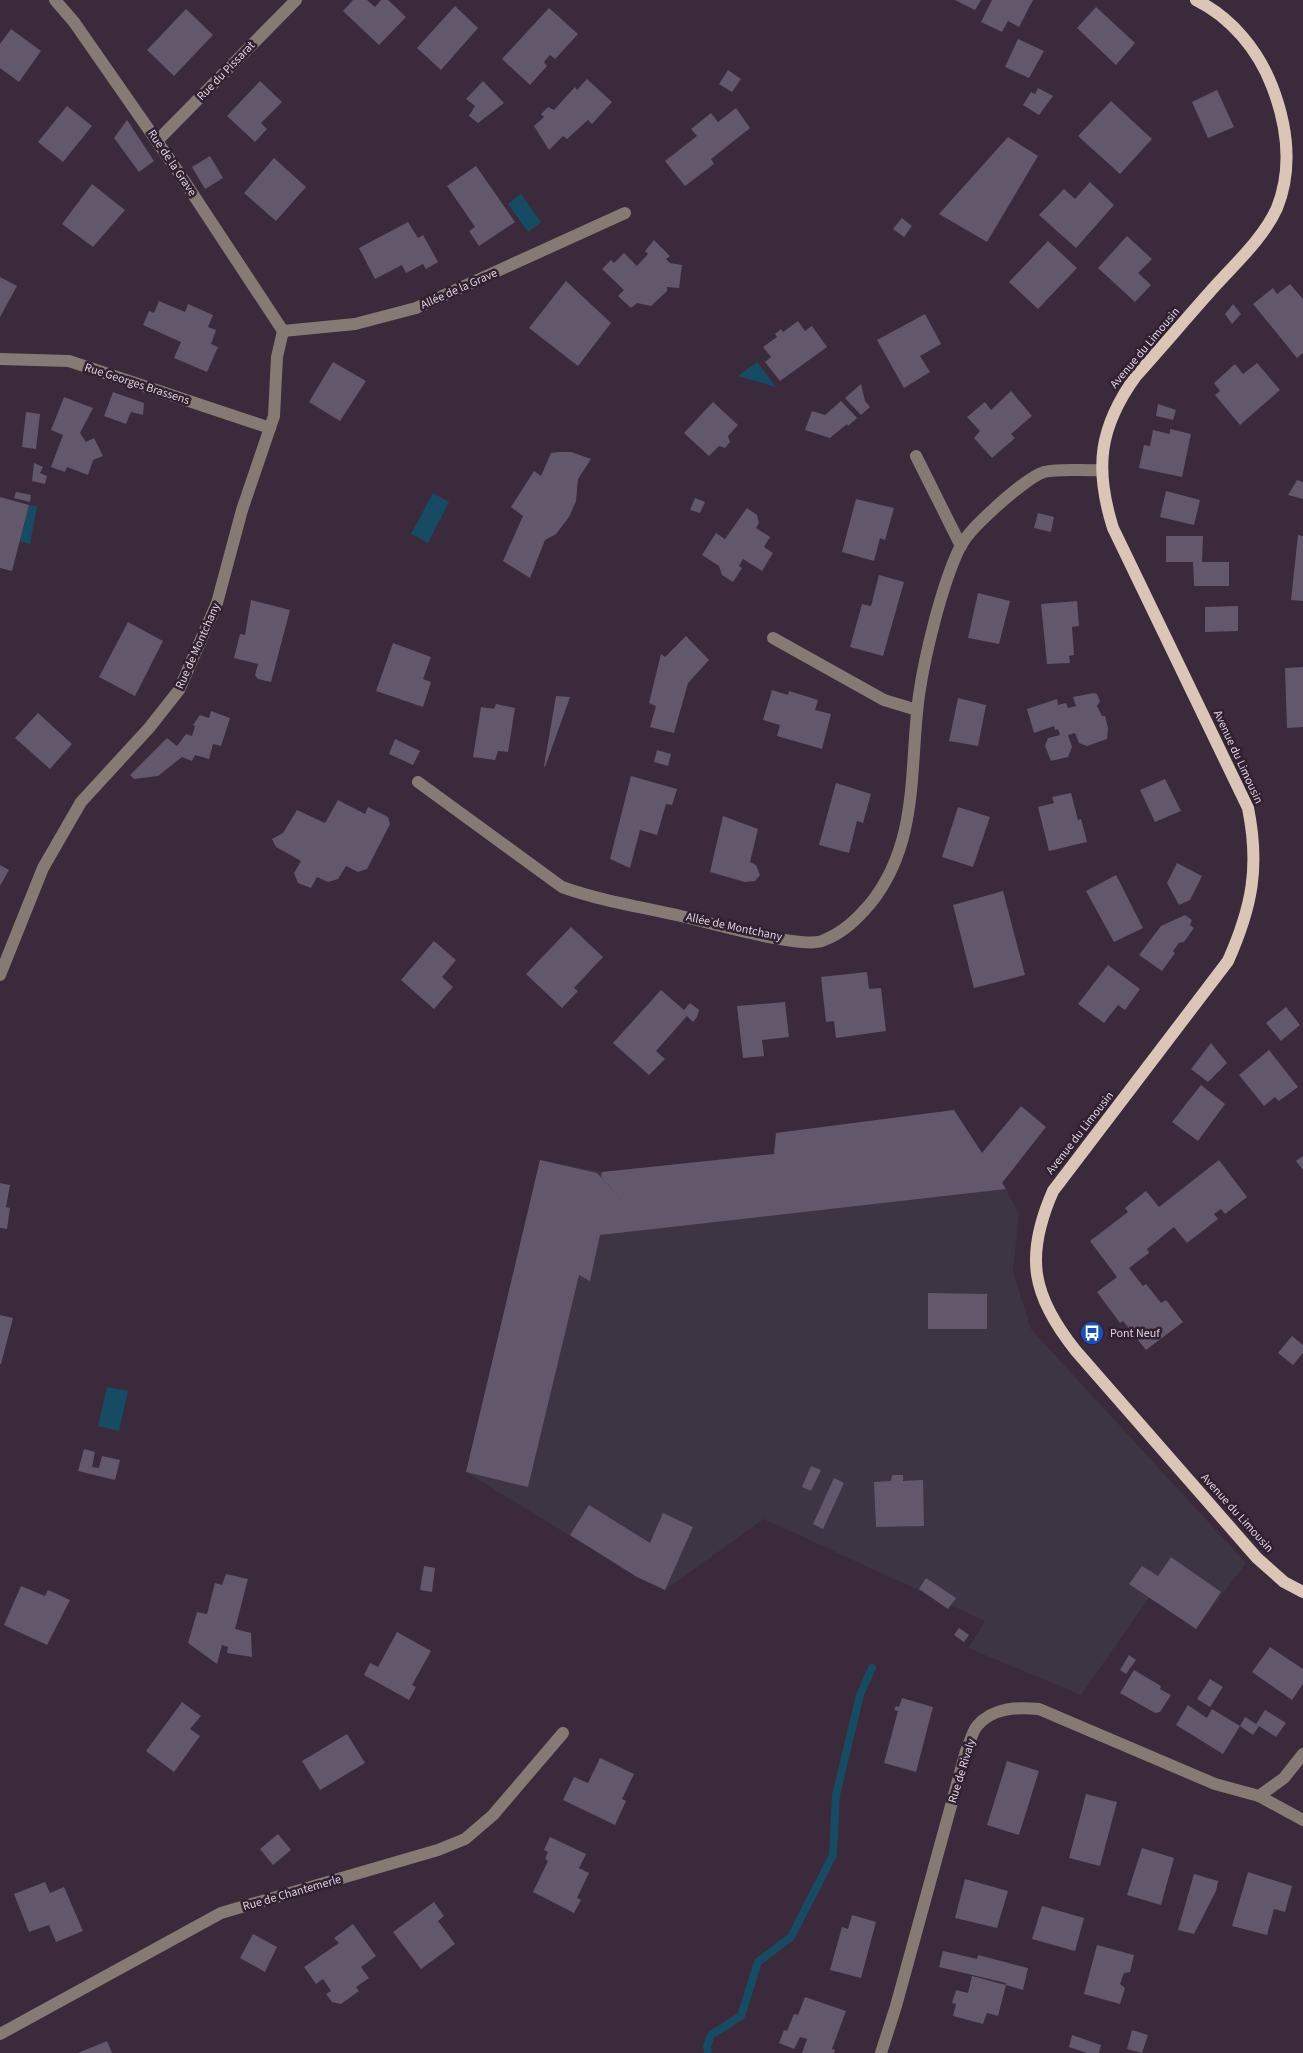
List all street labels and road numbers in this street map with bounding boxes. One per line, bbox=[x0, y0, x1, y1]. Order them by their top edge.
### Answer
street label: Rue du Pissarat bbox=[193, 37, 259, 105]
street label: Rue de la Grave bbox=[143, 126, 201, 200]
street label: Allée de la Grave bbox=[418, 264, 500, 314]
street label: Avenue du Limousin bbox=[1106, 304, 1184, 392]
street label: Rue Georges Brassens bbox=[82, 359, 192, 409]
street label: Rue de Montchany bbox=[171, 600, 225, 692]
street label: Avenue du Limousin bbox=[1209, 708, 1267, 806]
street label: Allée de Montchany bbox=[684, 909, 784, 946]
street label: Avenue du Limousin bbox=[1042, 1088, 1118, 1178]
street label: Avenue du Limousin bbox=[1197, 1470, 1277, 1556]
street label: Rue de Rivaly bbox=[944, 1736, 980, 1805]
street label: Rue de Chantemerle bbox=[241, 1871, 343, 1915]

